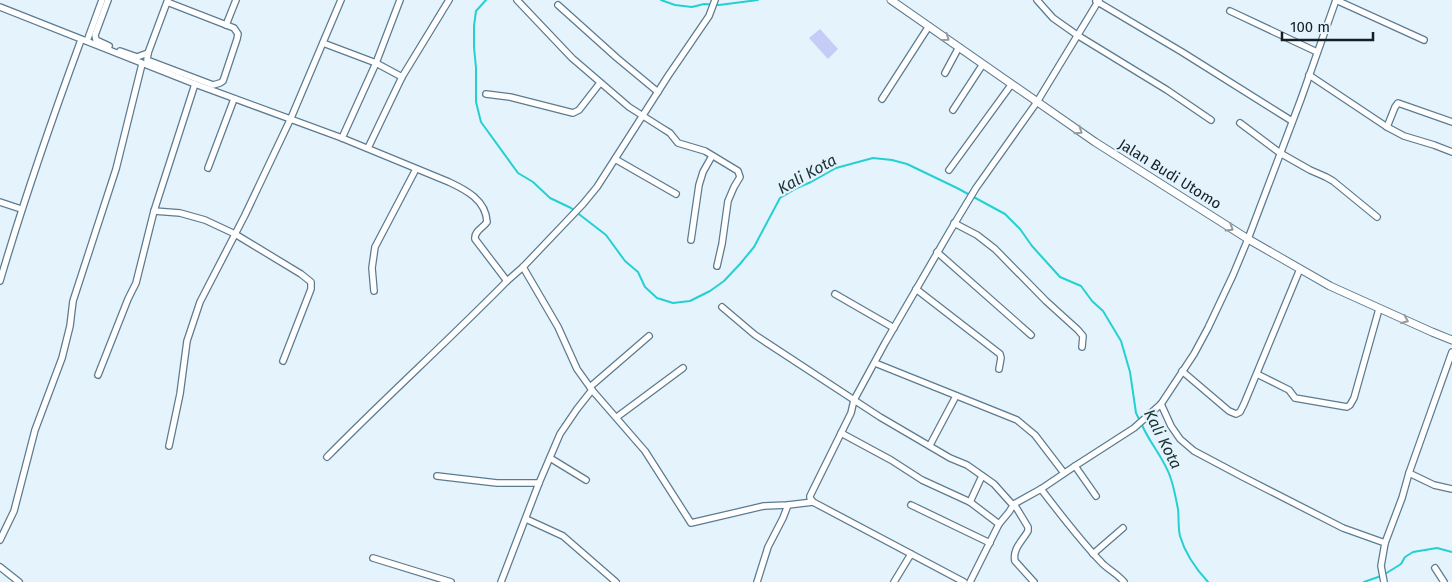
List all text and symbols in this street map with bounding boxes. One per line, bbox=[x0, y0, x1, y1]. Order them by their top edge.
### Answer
scale bar bbox=[1282, 10, 1373, 42]
text: 100 m bbox=[1290, 18, 1330, 36]
one-way arrow bbox=[940, 32, 950, 41]
one-way arrow bbox=[1073, 125, 1083, 134]
street label: Jalan Budi Utomo bbox=[1115, 135, 1225, 213]
water label: Kali Kota bbox=[774, 150, 840, 198]
one-way arrow bbox=[1225, 222, 1234, 232]
one-way arrow bbox=[1400, 314, 1409, 324]
water label: Kali Kota bbox=[1140, 406, 1186, 472]

